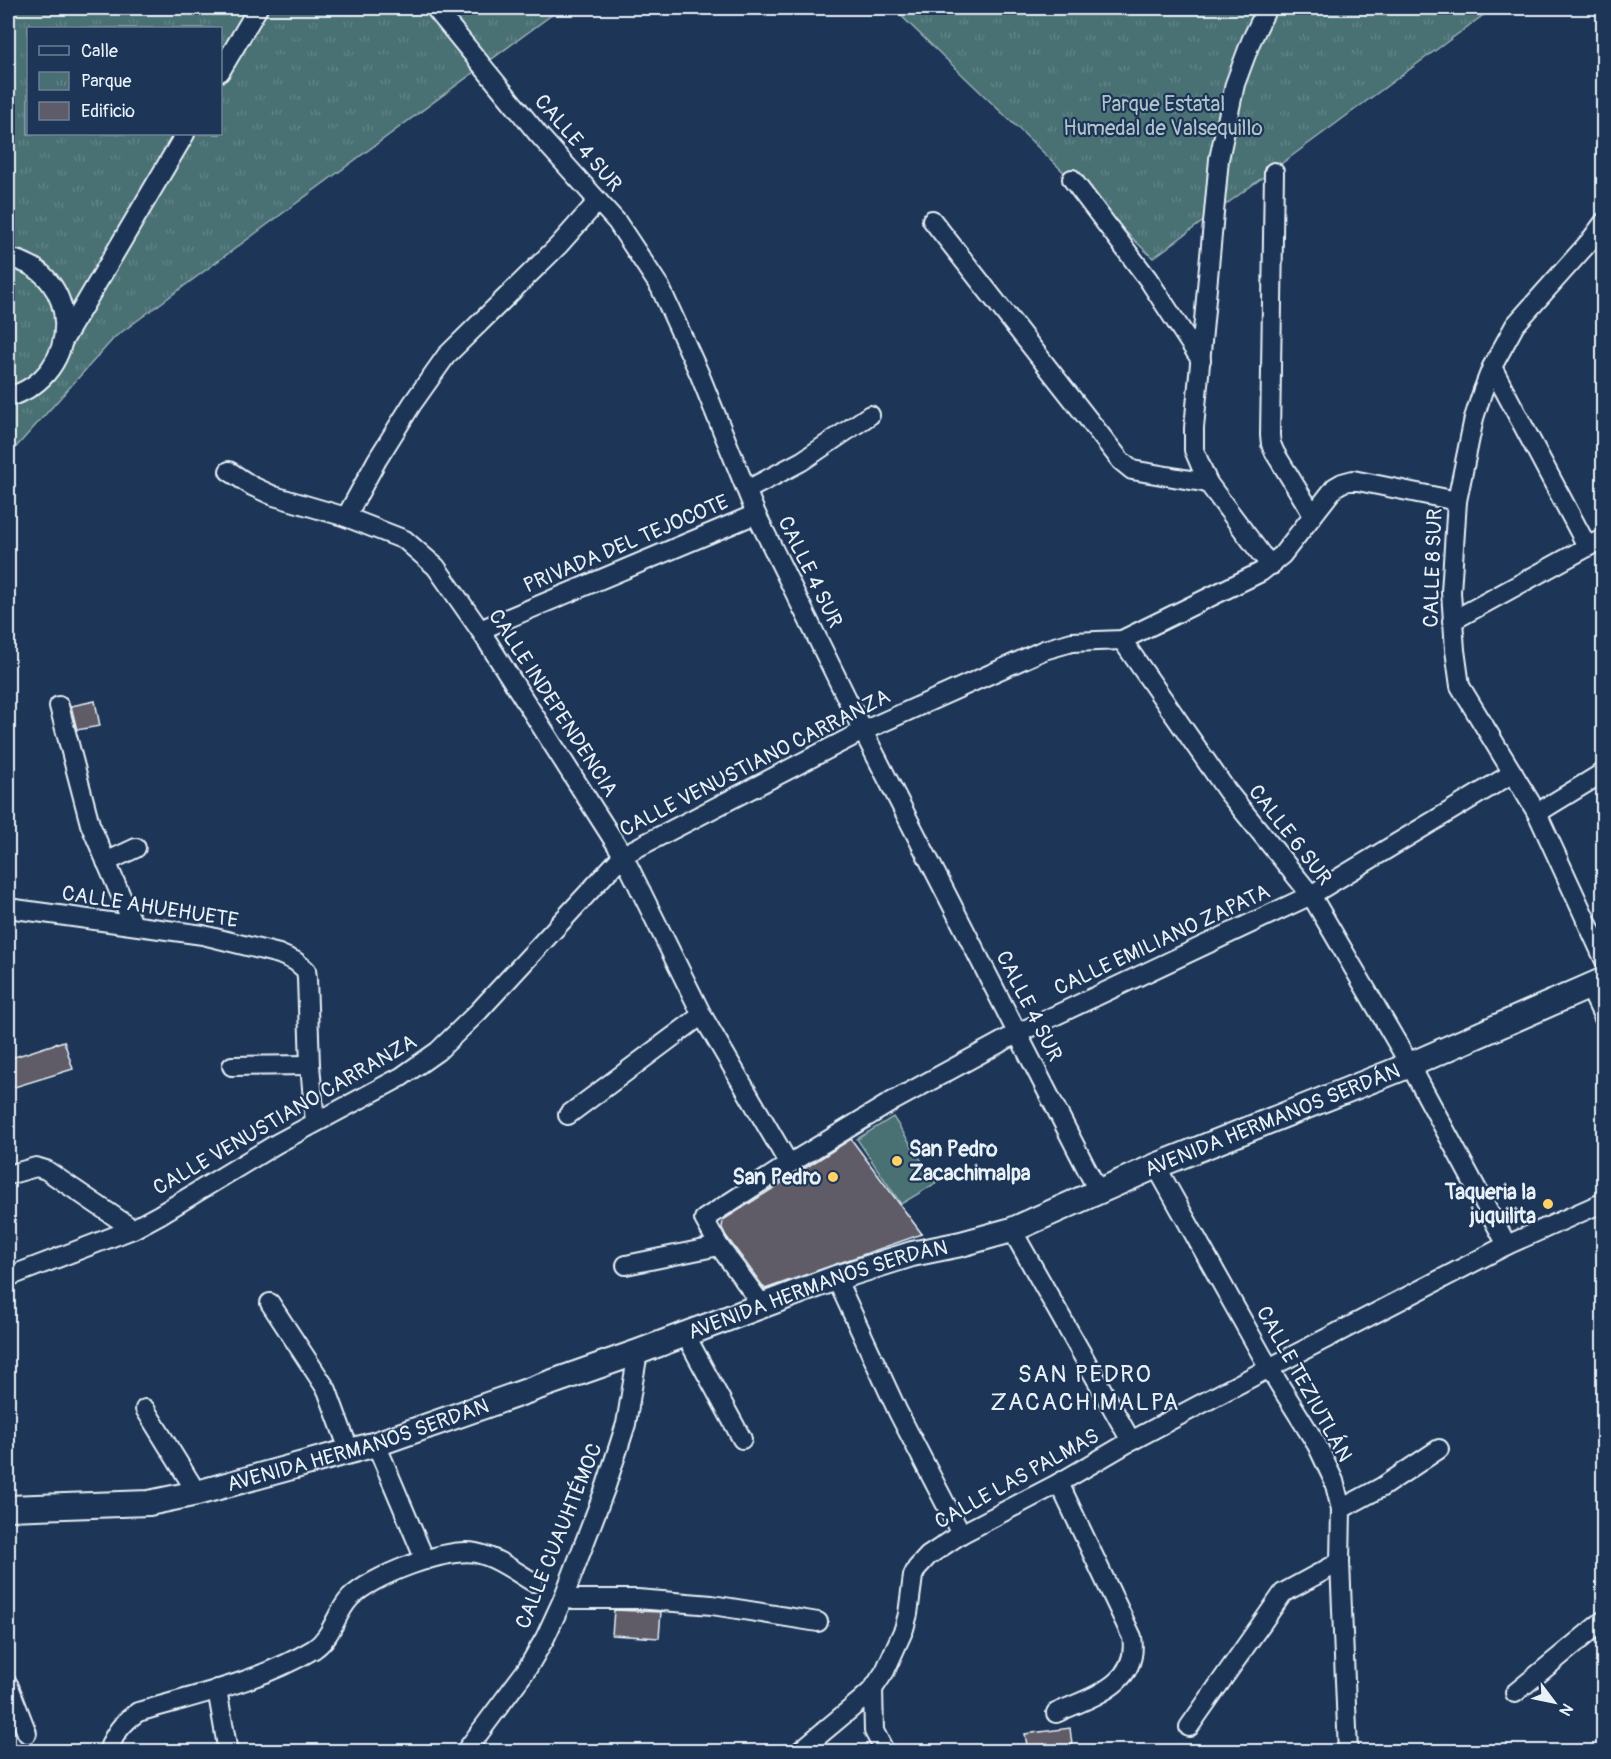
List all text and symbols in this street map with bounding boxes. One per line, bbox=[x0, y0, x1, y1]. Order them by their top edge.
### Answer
legend bbox=[27, 27, 222, 135]
text: Calle bbox=[81, 40, 118, 63]
text: Parque bbox=[81, 70, 131, 93]
street label: CALLE 4 SUR bbox=[528, 89, 628, 197]
park label: Parque Estatal Humedal de Valsequillo bbox=[1063, 91, 1263, 142]
text: Edificio bbox=[81, 100, 135, 123]
street label: PRIVADA DEL TEJOCOTE bbox=[519, 489, 733, 599]
street label: CALLE 8 SUR bbox=[1417, 508, 1449, 628]
street label: CALLE 4 SUR bbox=[771, 512, 849, 632]
street label: CALLE INDEPENDENCIA bbox=[482, 604, 624, 802]
street label: CALLE VENUSTIANO CARRANZA bbox=[615, 683, 895, 843]
street label: CALLE 6 SUR bbox=[1242, 779, 1338, 891]
street label: CALLE EMILIANO ZAPATA bbox=[1050, 878, 1274, 1002]
street label: CALLE AHUEHUETE bbox=[60, 880, 240, 934]
street label: CALLE 4 SUR bbox=[990, 946, 1068, 1066]
street label: CALLE VENUSTIANO CARRANZA bbox=[148, 1028, 422, 1202]
street label: AVENIDA HERMANOS SERDÁN bbox=[1140, 1057, 1404, 1183]
place label: San Pedro Zacachimalpa bbox=[909, 1136, 1031, 1187]
marker: San Pedro Zacachimalpa bbox=[890, 1154, 904, 1168]
place label: San Pedro bbox=[733, 1164, 822, 1191]
marker: San Pedro bbox=[826, 1170, 840, 1184]
place label: Taqueria la juquilita bbox=[1444, 1179, 1536, 1230]
marker: Taqueria la juquilita bbox=[1541, 1197, 1555, 1211]
street label: AVENIDA HERMANOS SERDÁN bbox=[684, 1234, 950, 1346]
street label: CALLE TEZIUTLÁN bbox=[1250, 1301, 1358, 1467]
district label: SAN PEDRO ZACACHIMALPA bbox=[990, 1360, 1180, 1417]
street label: AVENIDA HERMANOS SERDÁN bbox=[224, 1392, 492, 1498]
street label: CALLE LAS PALMAS bbox=[930, 1423, 1104, 1535]
street label: CALLE CUAUHTÉMOC bbox=[509, 1439, 609, 1633]
north arrow bbox=[1524, 1672, 1584, 1732]
text: N bbox=[1554, 1700, 1577, 1719]

